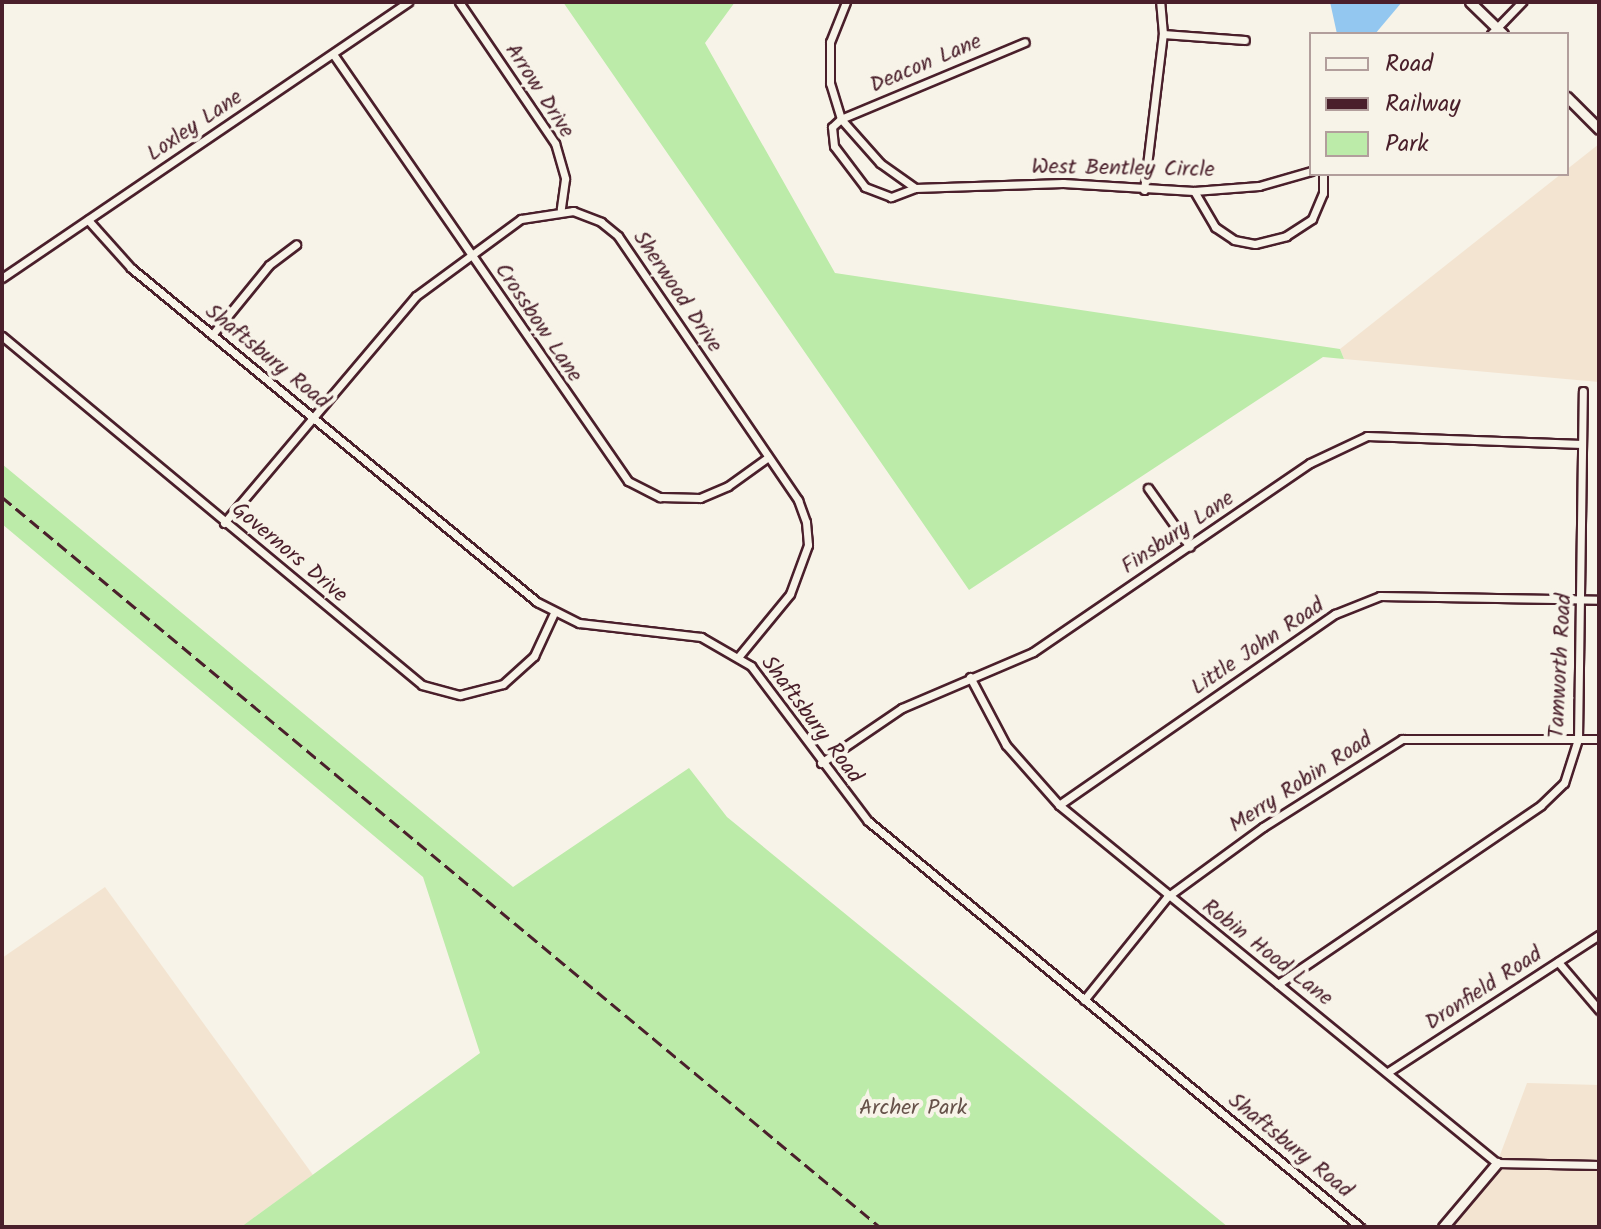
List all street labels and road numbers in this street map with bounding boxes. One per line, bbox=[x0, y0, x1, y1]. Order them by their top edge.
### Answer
street label: Deacon Lane bbox=[866, 29, 986, 99]
street label: Arrow Drive bbox=[499, 39, 579, 143]
street label: Loxley Lane bbox=[142, 84, 248, 168]
street label: West Bentley Circle bbox=[1031, 154, 1215, 184]
street label: Sherwood Drive bbox=[627, 226, 727, 358]
street label: Crossbow Lane bbox=[488, 258, 588, 388]
street label: Shaftsbury Road bbox=[199, 299, 335, 415]
street label: Finsbury Lane bbox=[1117, 486, 1239, 580]
street label: Governors Drive bbox=[226, 497, 352, 609]
street label: Little John Road bbox=[1186, 593, 1330, 701]
street label: Tamworth Road bbox=[1544, 593, 1578, 739]
street label: Shaftsbury Road bbox=[755, 651, 867, 789]
street label: Merry Robin Road bbox=[1225, 727, 1377, 839]
street label: Robin Hood Lane bbox=[1196, 894, 1338, 1012]
street label: Dronfield Road bbox=[1421, 941, 1547, 1037]
street label: Shaftsbury Road bbox=[1222, 1088, 1358, 1204]

